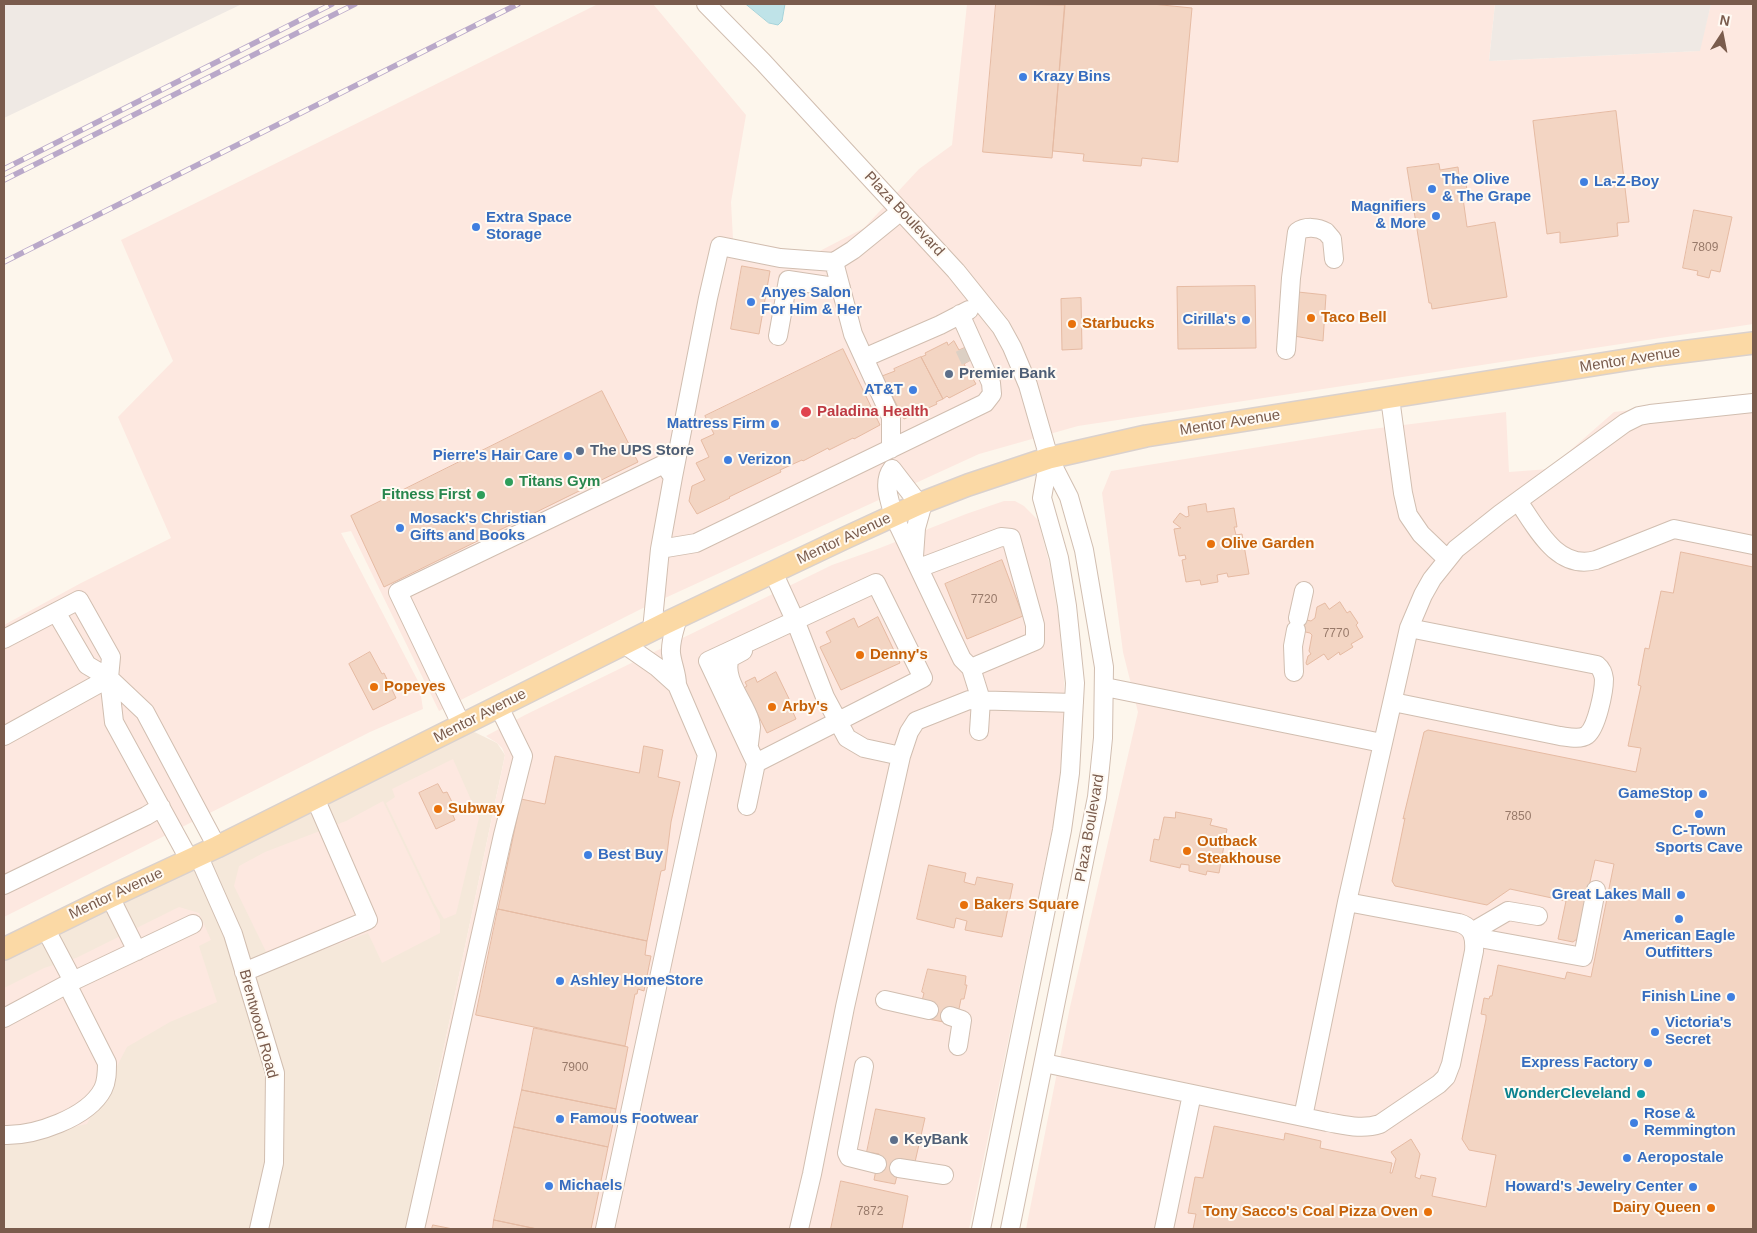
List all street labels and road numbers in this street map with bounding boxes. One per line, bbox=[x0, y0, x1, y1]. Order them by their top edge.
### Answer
street label: Plaza Boulevard bbox=[860, 168, 948, 260]
street label: Mentor Avenue bbox=[1578, 343, 1682, 377]
street label: Mentor Avenue bbox=[1178, 406, 1282, 440]
street label: Mentor Avenue bbox=[794, 509, 894, 569]
street label: Mentor Avenue bbox=[431, 685, 529, 747]
street label: Plaza Boulevard bbox=[1072, 773, 1108, 883]
street label: Mentor Avenue bbox=[66, 864, 166, 924]
street label: Brentwood Road bbox=[235, 968, 281, 1080]

